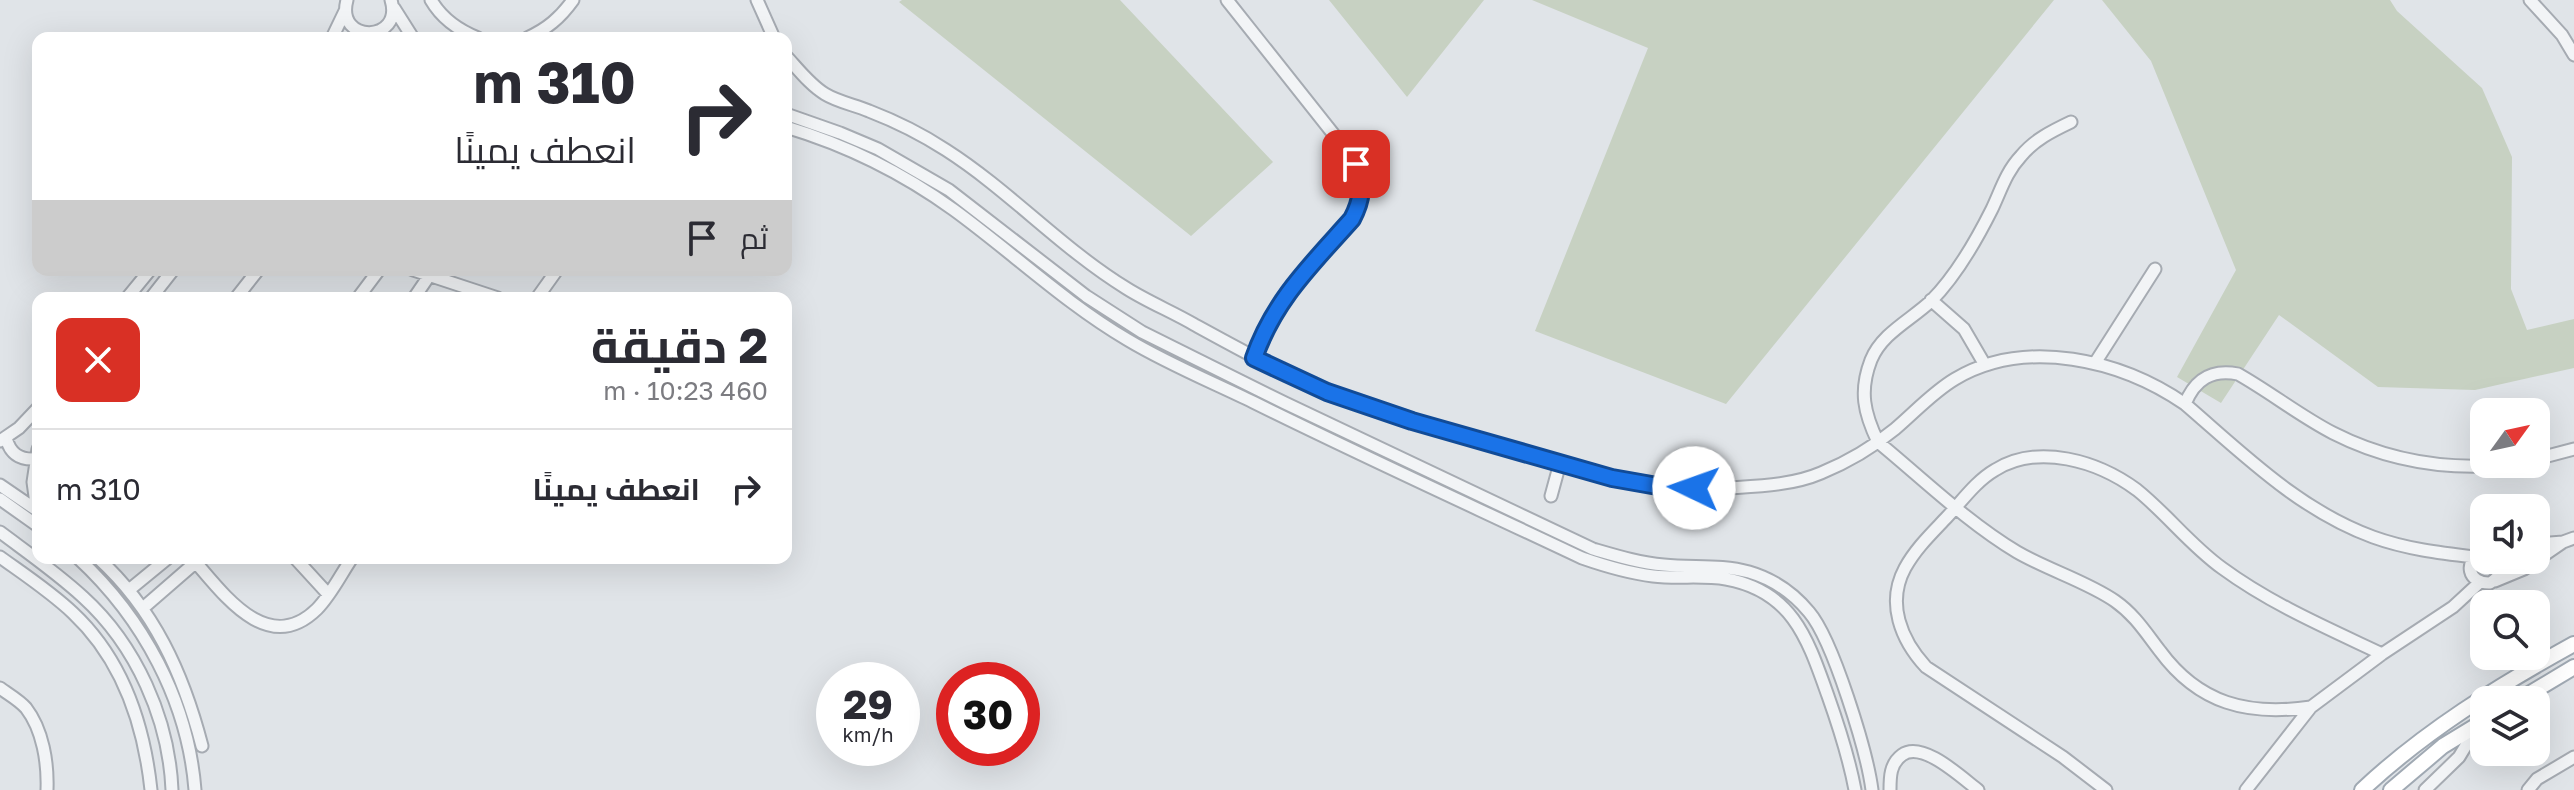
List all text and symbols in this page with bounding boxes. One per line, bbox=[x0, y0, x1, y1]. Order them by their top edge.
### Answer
text: 310 m bbox=[474, 48, 636, 115]
icon: right bbox=[664, 64, 768, 168]
text: انعطف يمينًا bbox=[454, 128, 636, 171]
pin bbox=[1322, 130, 1390, 198]
icon: arrive bbox=[1334, 142, 1378, 186]
icon: arrive bbox=[680, 216, 724, 260]
text: ثم bbox=[740, 220, 768, 256]
text: 2 دقيقة bbox=[591, 316, 768, 374]
button: close bbox=[56, 318, 140, 402]
text: 460 m · 10:23 bbox=[603, 375, 768, 406]
north arrow bbox=[2470, 398, 2550, 478]
map controls bbox=[2470, 398, 2550, 766]
position arrow bbox=[1652, 446, 1736, 530]
icon: right bbox=[724, 467, 768, 511]
text: 310 m bbox=[56, 471, 141, 507]
text: انعطف يمينًا bbox=[533, 471, 700, 507]
button: sound bbox=[2470, 494, 2550, 574]
button: search bbox=[2470, 590, 2550, 670]
speed limit sign: 30 bbox=[936, 662, 1040, 766]
text: 29 bbox=[843, 680, 893, 728]
button: layers bbox=[2470, 686, 2550, 766]
text: km/h bbox=[843, 722, 893, 746]

